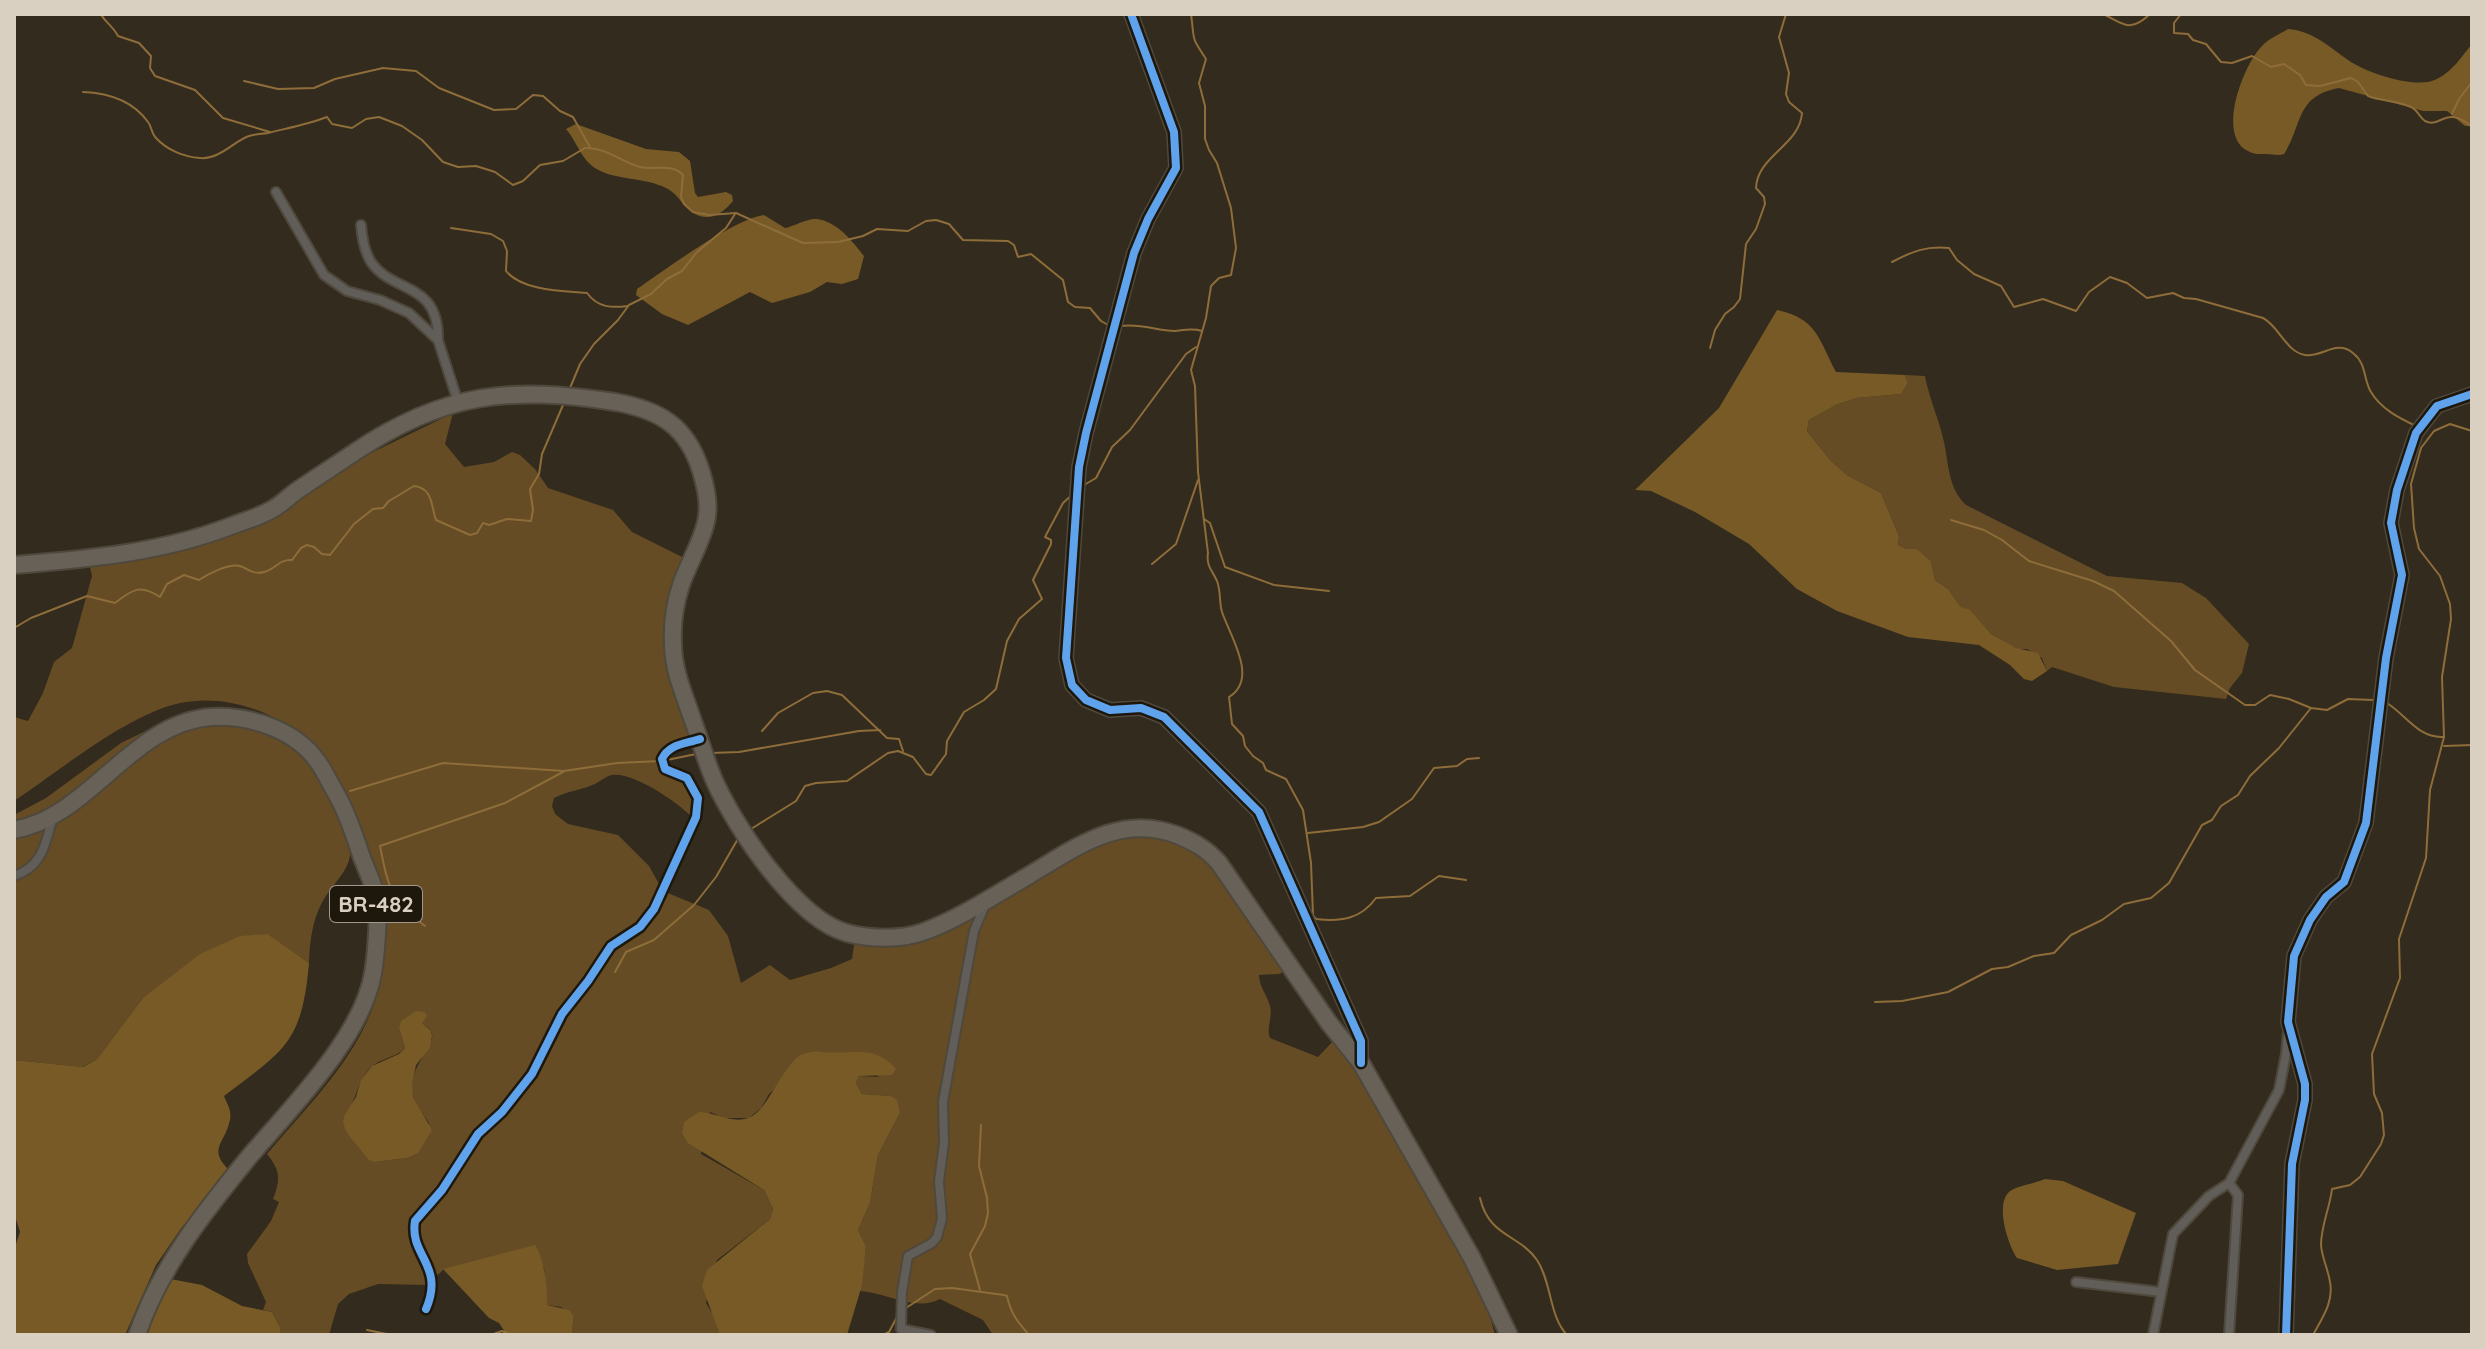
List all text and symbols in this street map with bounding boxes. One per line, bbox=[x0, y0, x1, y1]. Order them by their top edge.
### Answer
road number: BR-482 bbox=[330, 886, 422, 922]

